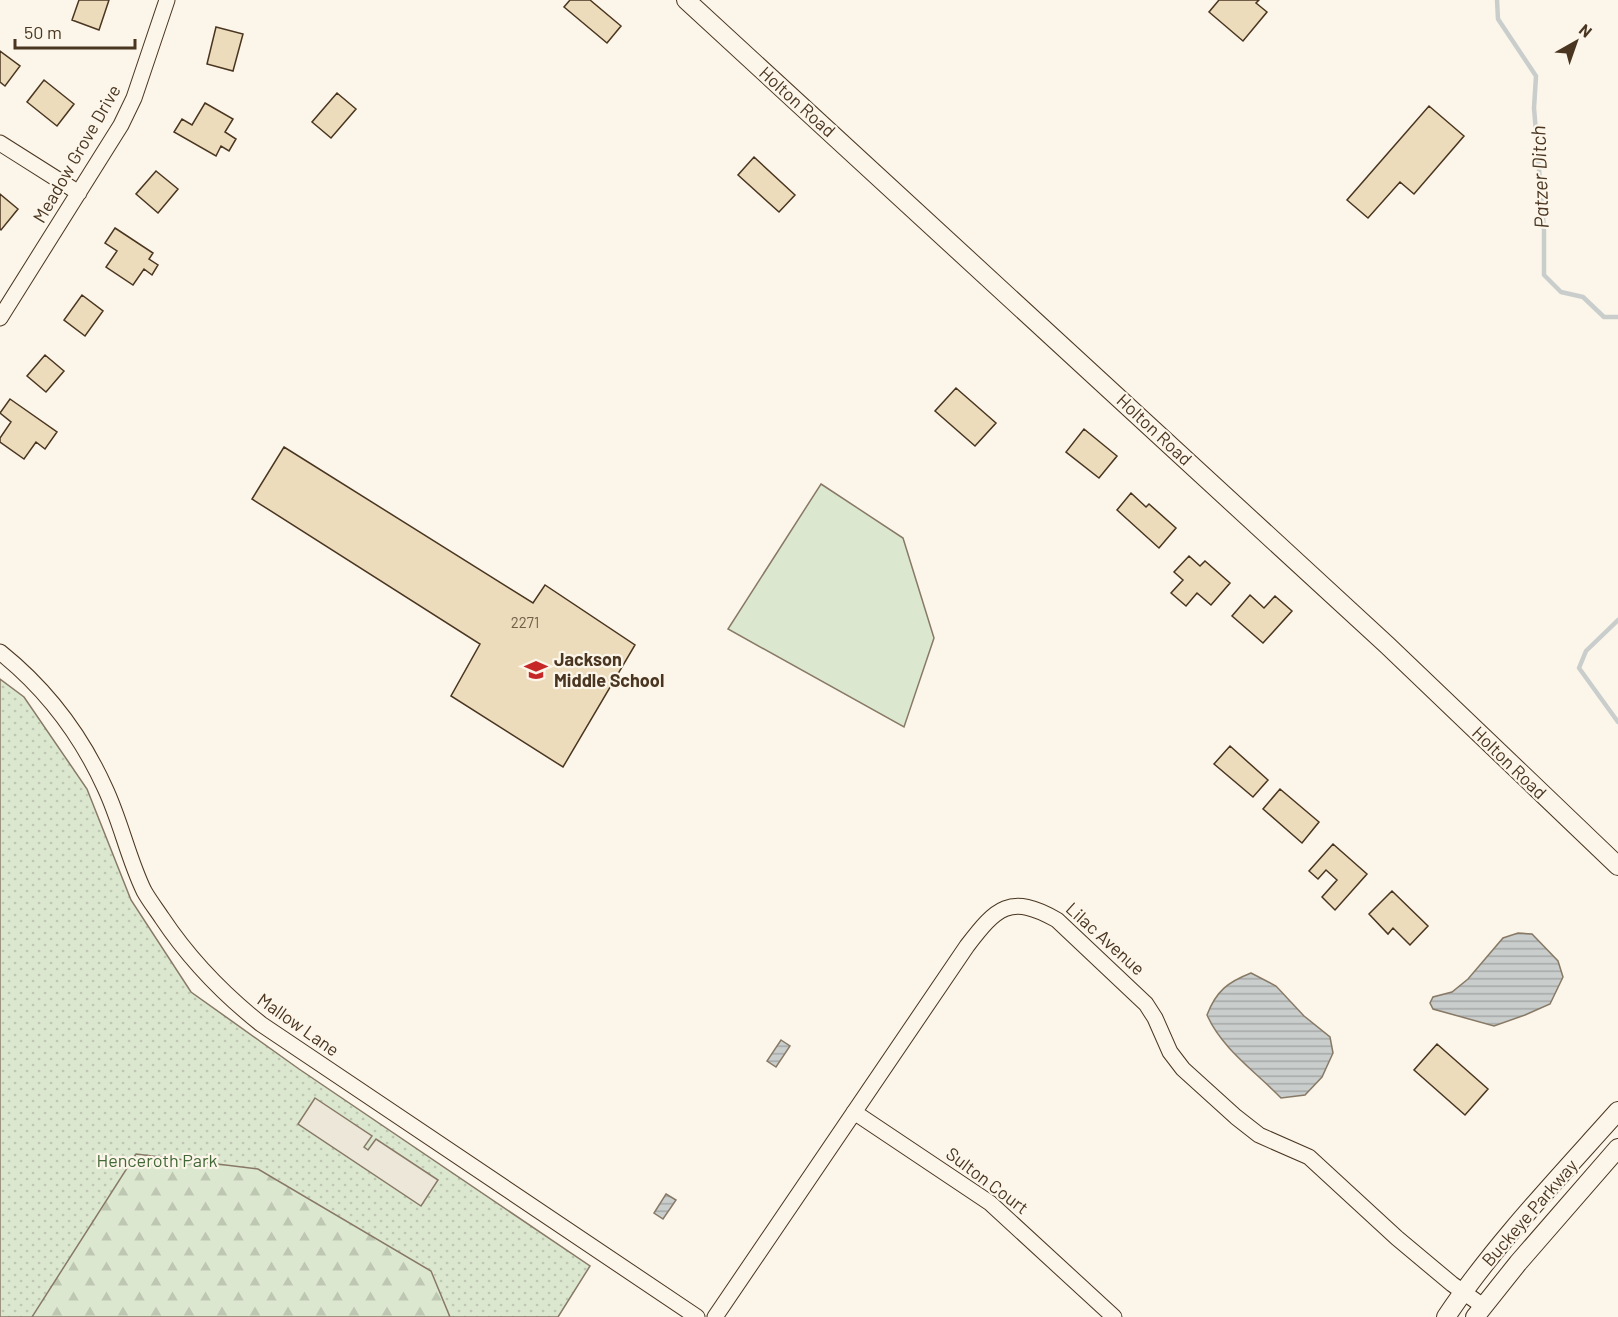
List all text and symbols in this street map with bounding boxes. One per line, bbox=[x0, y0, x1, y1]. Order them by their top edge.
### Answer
scale bar bbox=[15, 12, 135, 50]
north arrow bbox=[1546, 12, 1606, 72]
text: N bbox=[1576, 19, 1596, 41]
text: 50 m bbox=[24, 21, 62, 43]
street label: Holton Road bbox=[755, 61, 840, 141]
street label: Meadow Grove Drive bbox=[28, 80, 125, 227]
water label: Patzer Ditch bbox=[1525, 125, 1553, 229]
street label: Holton Road bbox=[1112, 389, 1197, 470]
house number: 2271 bbox=[511, 613, 539, 631]
place label: Jackson Middle School bbox=[554, 648, 664, 691]
school or university icon: Jackson Middle School bbox=[523, 657, 549, 683]
street label: Holton Road bbox=[1468, 721, 1551, 803]
street label: Lilac Avenue bbox=[1062, 897, 1150, 979]
street label: Mallow Lane bbox=[253, 988, 344, 1060]
street label: Sulton Court bbox=[942, 1142, 1033, 1218]
park label: Henceroth Park bbox=[96, 1149, 218, 1171]
street label: Buckeye Parkway bbox=[1477, 1154, 1582, 1270]

